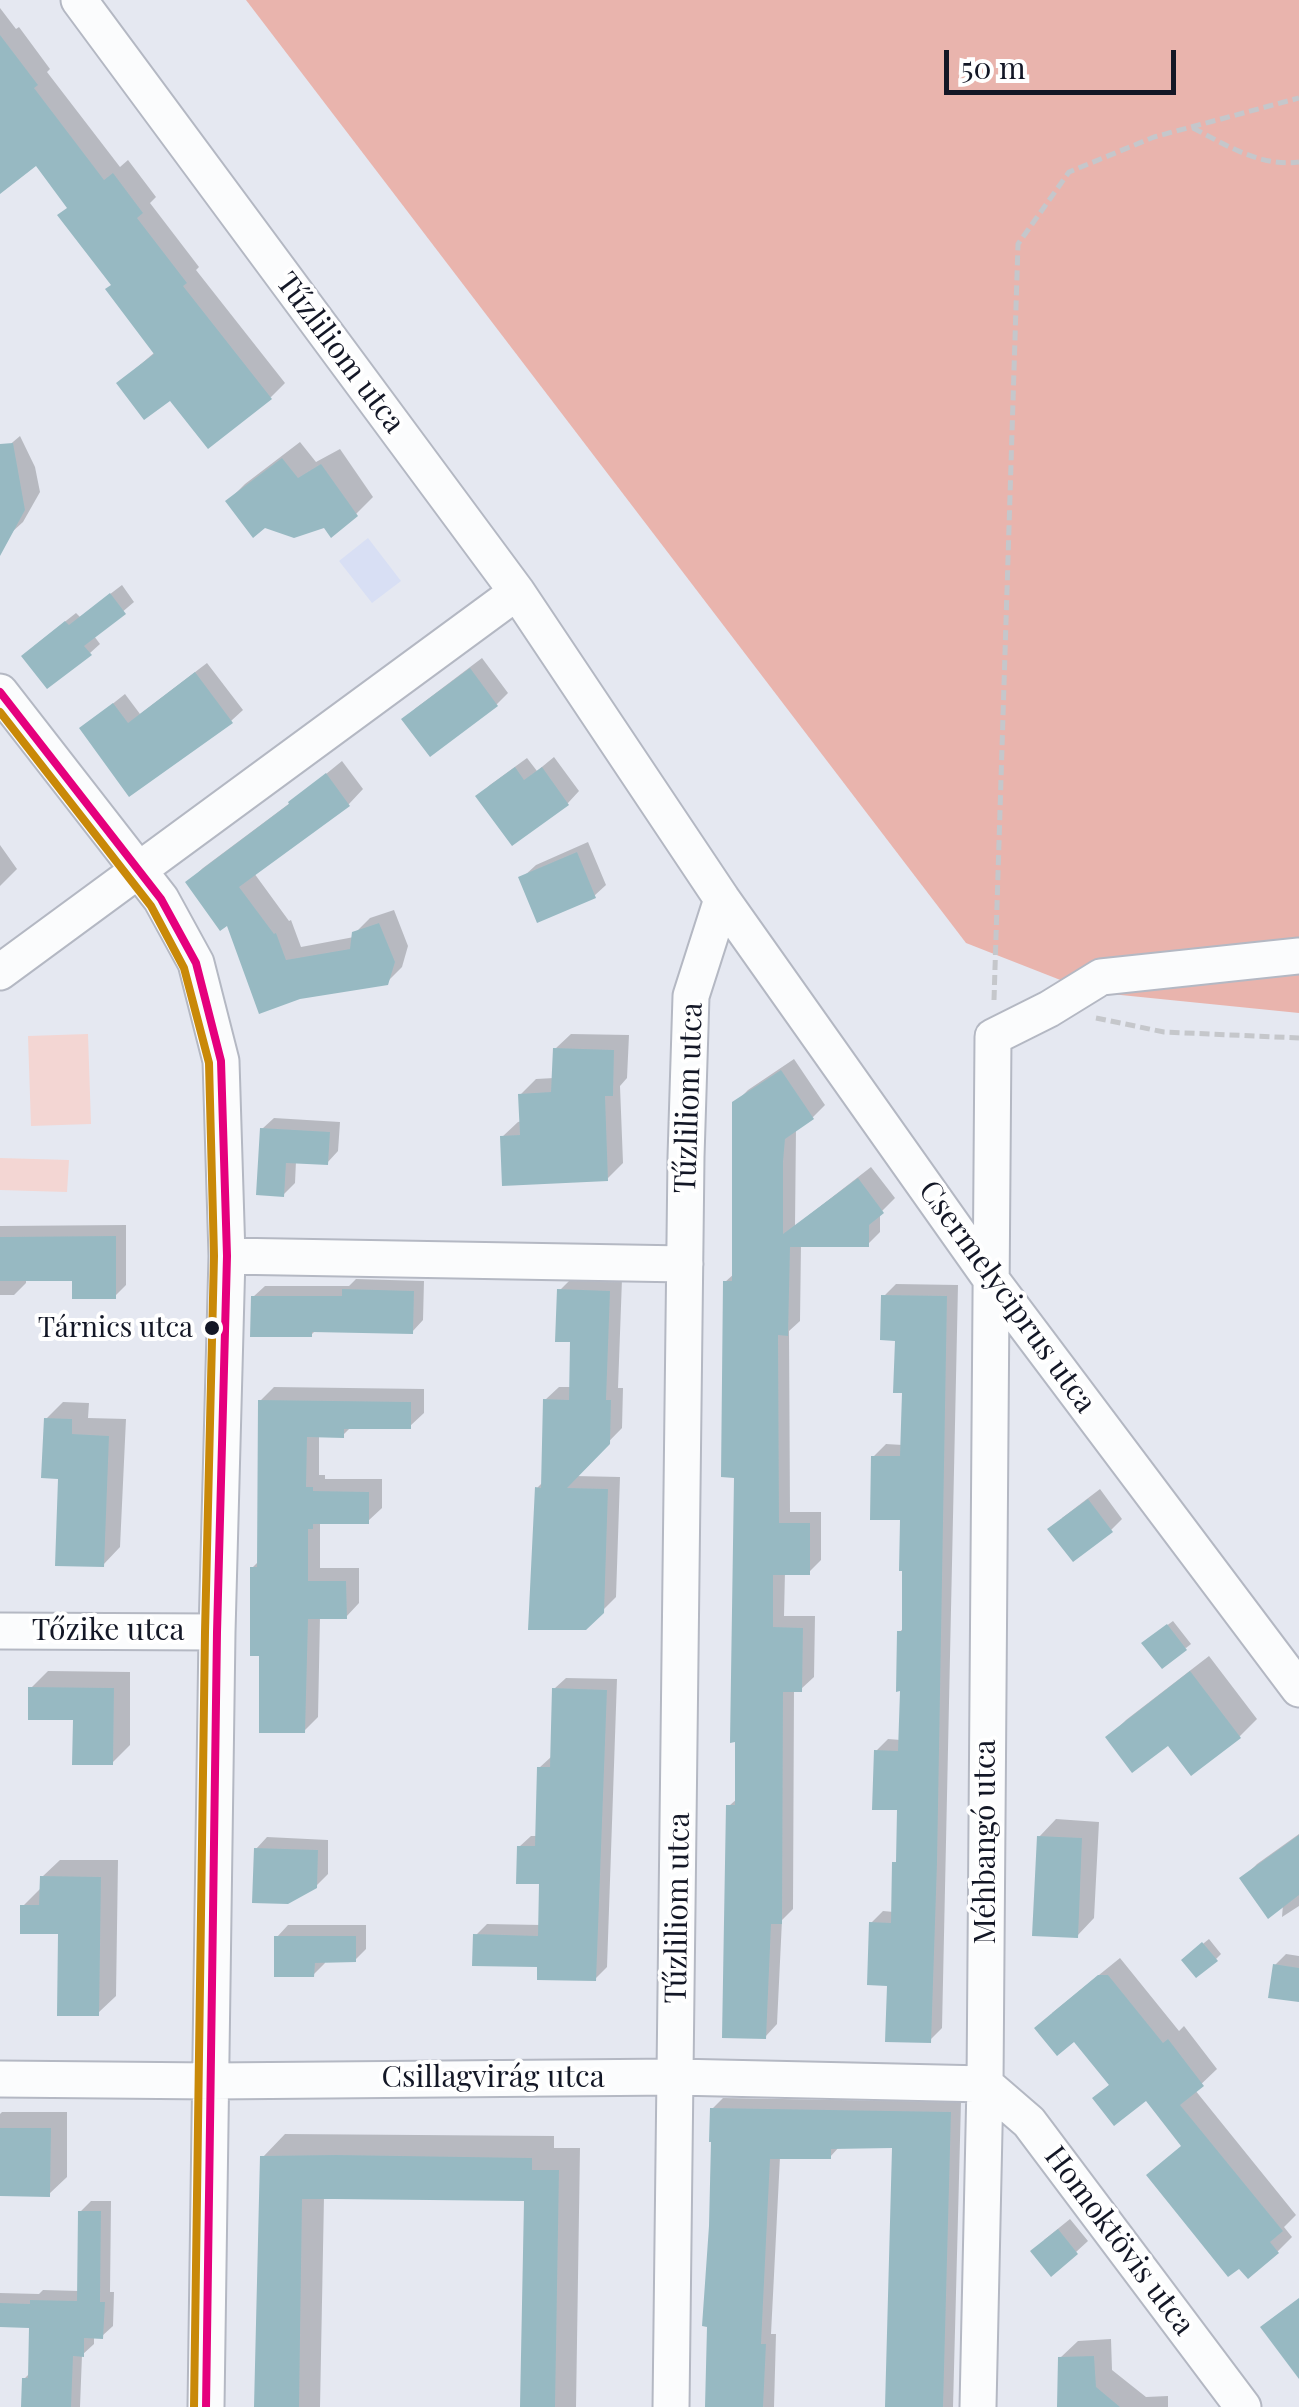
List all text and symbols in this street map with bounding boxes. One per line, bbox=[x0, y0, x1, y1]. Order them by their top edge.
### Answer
scale bar bbox=[949, 30, 1182, 92]
text: 50 m bbox=[961, 47, 1026, 87]
street label: Tűzliliom utca bbox=[268, 266, 412, 440]
street label: Tűzliliom utca bbox=[668, 1002, 710, 1194]
street label: Csermelyciprus utca bbox=[911, 1174, 1103, 1420]
place label: Tárnics utca bbox=[38, 1311, 193, 1345]
marker: Tárnics utca bbox=[202, 1318, 222, 1338]
street label: Tőzike utca bbox=[32, 1613, 184, 1649]
street label: Méhbangó utca bbox=[968, 1740, 1004, 1944]
street label: Tűzliliom utca bbox=[658, 1812, 698, 2004]
street label: Csillagvirág utca bbox=[381, 2060, 605, 2096]
street label: Homoktövis utca bbox=[1036, 2140, 1202, 2342]

